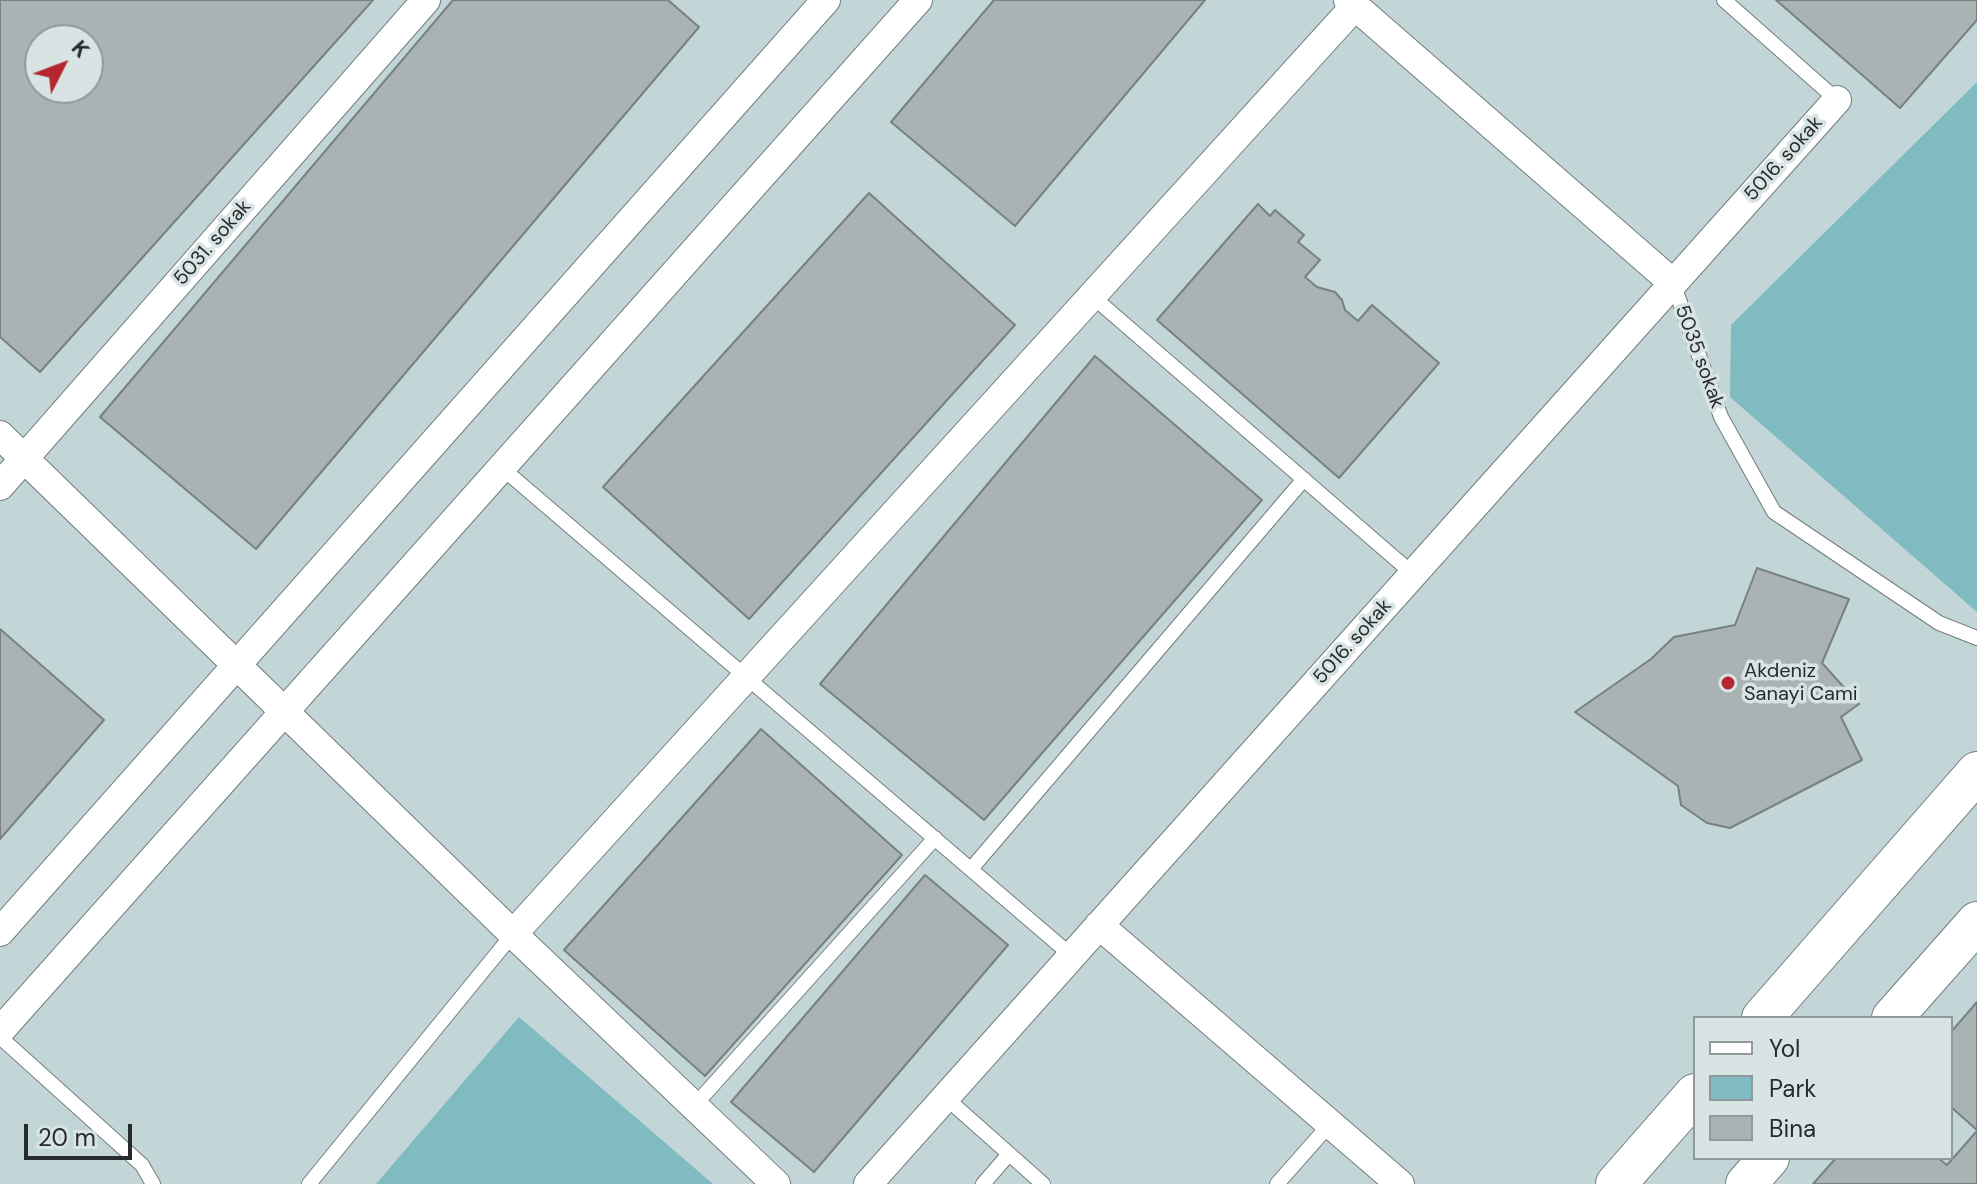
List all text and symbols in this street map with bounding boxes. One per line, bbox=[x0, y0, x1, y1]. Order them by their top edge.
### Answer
north arrow bbox=[24, 24, 104, 104]
text: K bbox=[65, 34, 96, 64]
street label: 5016. sokak bbox=[1740, 112, 1828, 206]
street label: 5031. sokak bbox=[169, 195, 257, 291]
street label: 5035 sokak bbox=[1669, 302, 1729, 412]
street label: 5016. sokak bbox=[1309, 595, 1397, 689]
place label: Akdeniz Sanayi Cami bbox=[1744, 660, 1858, 707]
marker: Akdeniz Sanayi Cami bbox=[1719, 674, 1737, 692]
legend bbox=[1693, 1016, 1953, 1160]
text: Yol bbox=[1769, 1033, 1800, 1064]
text: Park bbox=[1769, 1073, 1816, 1104]
scale bar bbox=[28, 1108, 136, 1158]
text: Bina bbox=[1769, 1113, 1816, 1144]
text: 20 m bbox=[38, 1122, 96, 1153]

